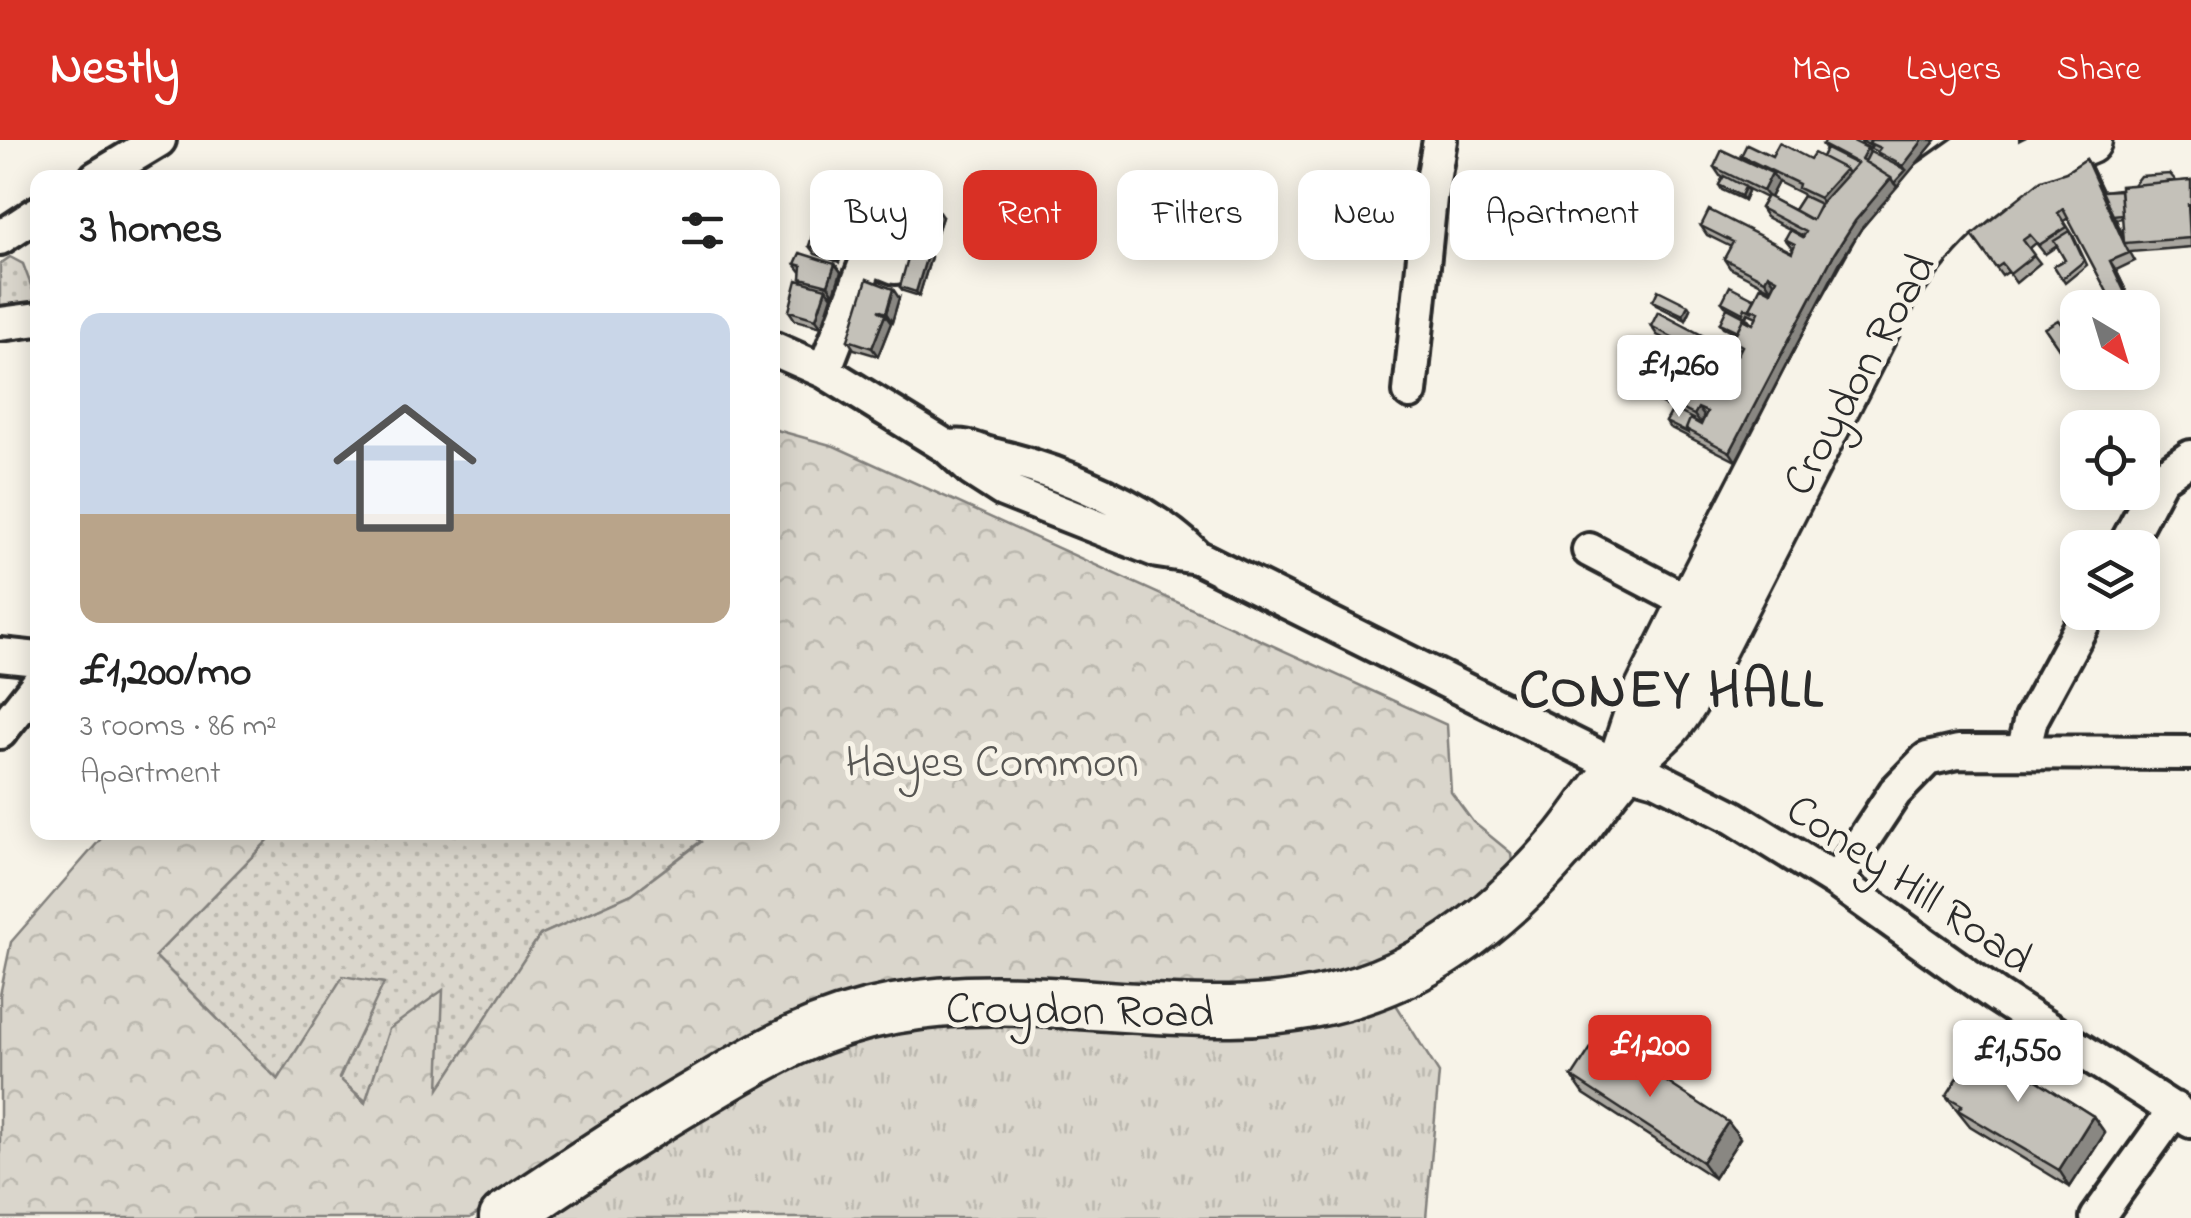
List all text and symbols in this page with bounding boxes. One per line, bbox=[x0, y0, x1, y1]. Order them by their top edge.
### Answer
text: Nestly bbox=[50, 35, 179, 105]
text: Map bbox=[1792, 45, 1851, 96]
text: Layers bbox=[1906, 45, 2001, 96]
text: Share bbox=[2056, 45, 2141, 96]
chip: Buy bbox=[810, 170, 943, 260]
chip: Rent bbox=[963, 170, 1097, 260]
chip: Filters bbox=[1117, 170, 1278, 260]
chip: New bbox=[1298, 170, 1430, 260]
chip: Apartment bbox=[1450, 170, 1674, 260]
text: 3 homes bbox=[80, 200, 222, 261]
icon: filters bbox=[675, 203, 730, 258]
street label: Croydon Road bbox=[1767, 242, 1955, 509]
north arrow bbox=[2060, 290, 2160, 390]
map controls bbox=[2060, 290, 2160, 630]
pin: £1,260 bbox=[1598, 335, 1760, 420]
text: £1,260 bbox=[1639, 344, 1719, 391]
icon: home bbox=[315, 378, 495, 558]
button: locate bbox=[2060, 410, 2160, 510]
button: layers bbox=[2060, 530, 2160, 630]
text: £1,200/mo bbox=[80, 643, 252, 704]
district label: CONEY HALL bbox=[1519, 653, 1825, 733]
text: 3 rooms · 86 m² bbox=[80, 704, 277, 751]
park label: Hayes Common bbox=[845, 732, 1139, 798]
text: Apartment bbox=[80, 751, 221, 798]
street label: Coney Hill Road bbox=[1772, 779, 2045, 993]
street label: Croydon Road bbox=[945, 978, 1215, 1048]
pin: £1,200 bbox=[1569, 1015, 1731, 1100]
pin: £1,550 bbox=[1937, 1020, 2099, 1105]
text: £1,200 bbox=[1610, 1024, 1690, 1071]
text: £1,550 bbox=[1975, 1029, 2061, 1076]

